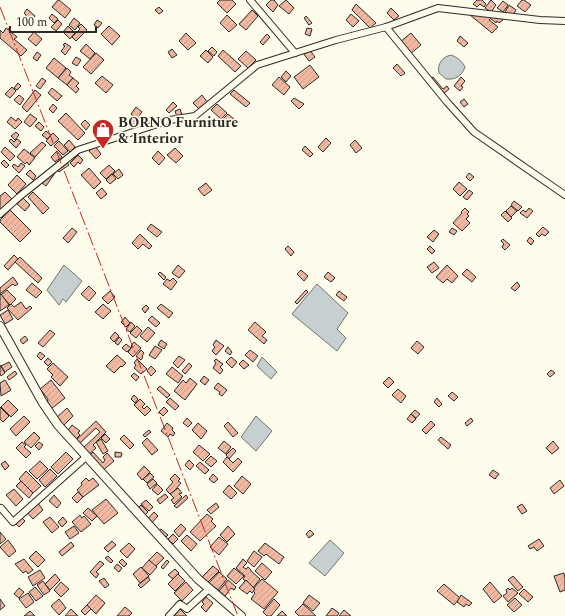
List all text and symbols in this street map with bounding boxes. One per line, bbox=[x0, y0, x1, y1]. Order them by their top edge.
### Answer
scale bar bbox=[10, 8, 96, 34]
text: 100 m bbox=[16, 13, 47, 32]
place label: BORNO Furniture & Interior bbox=[118, 112, 238, 149]
shop icon: BORNO Furniture & Interior bbox=[90, 117, 116, 150]

